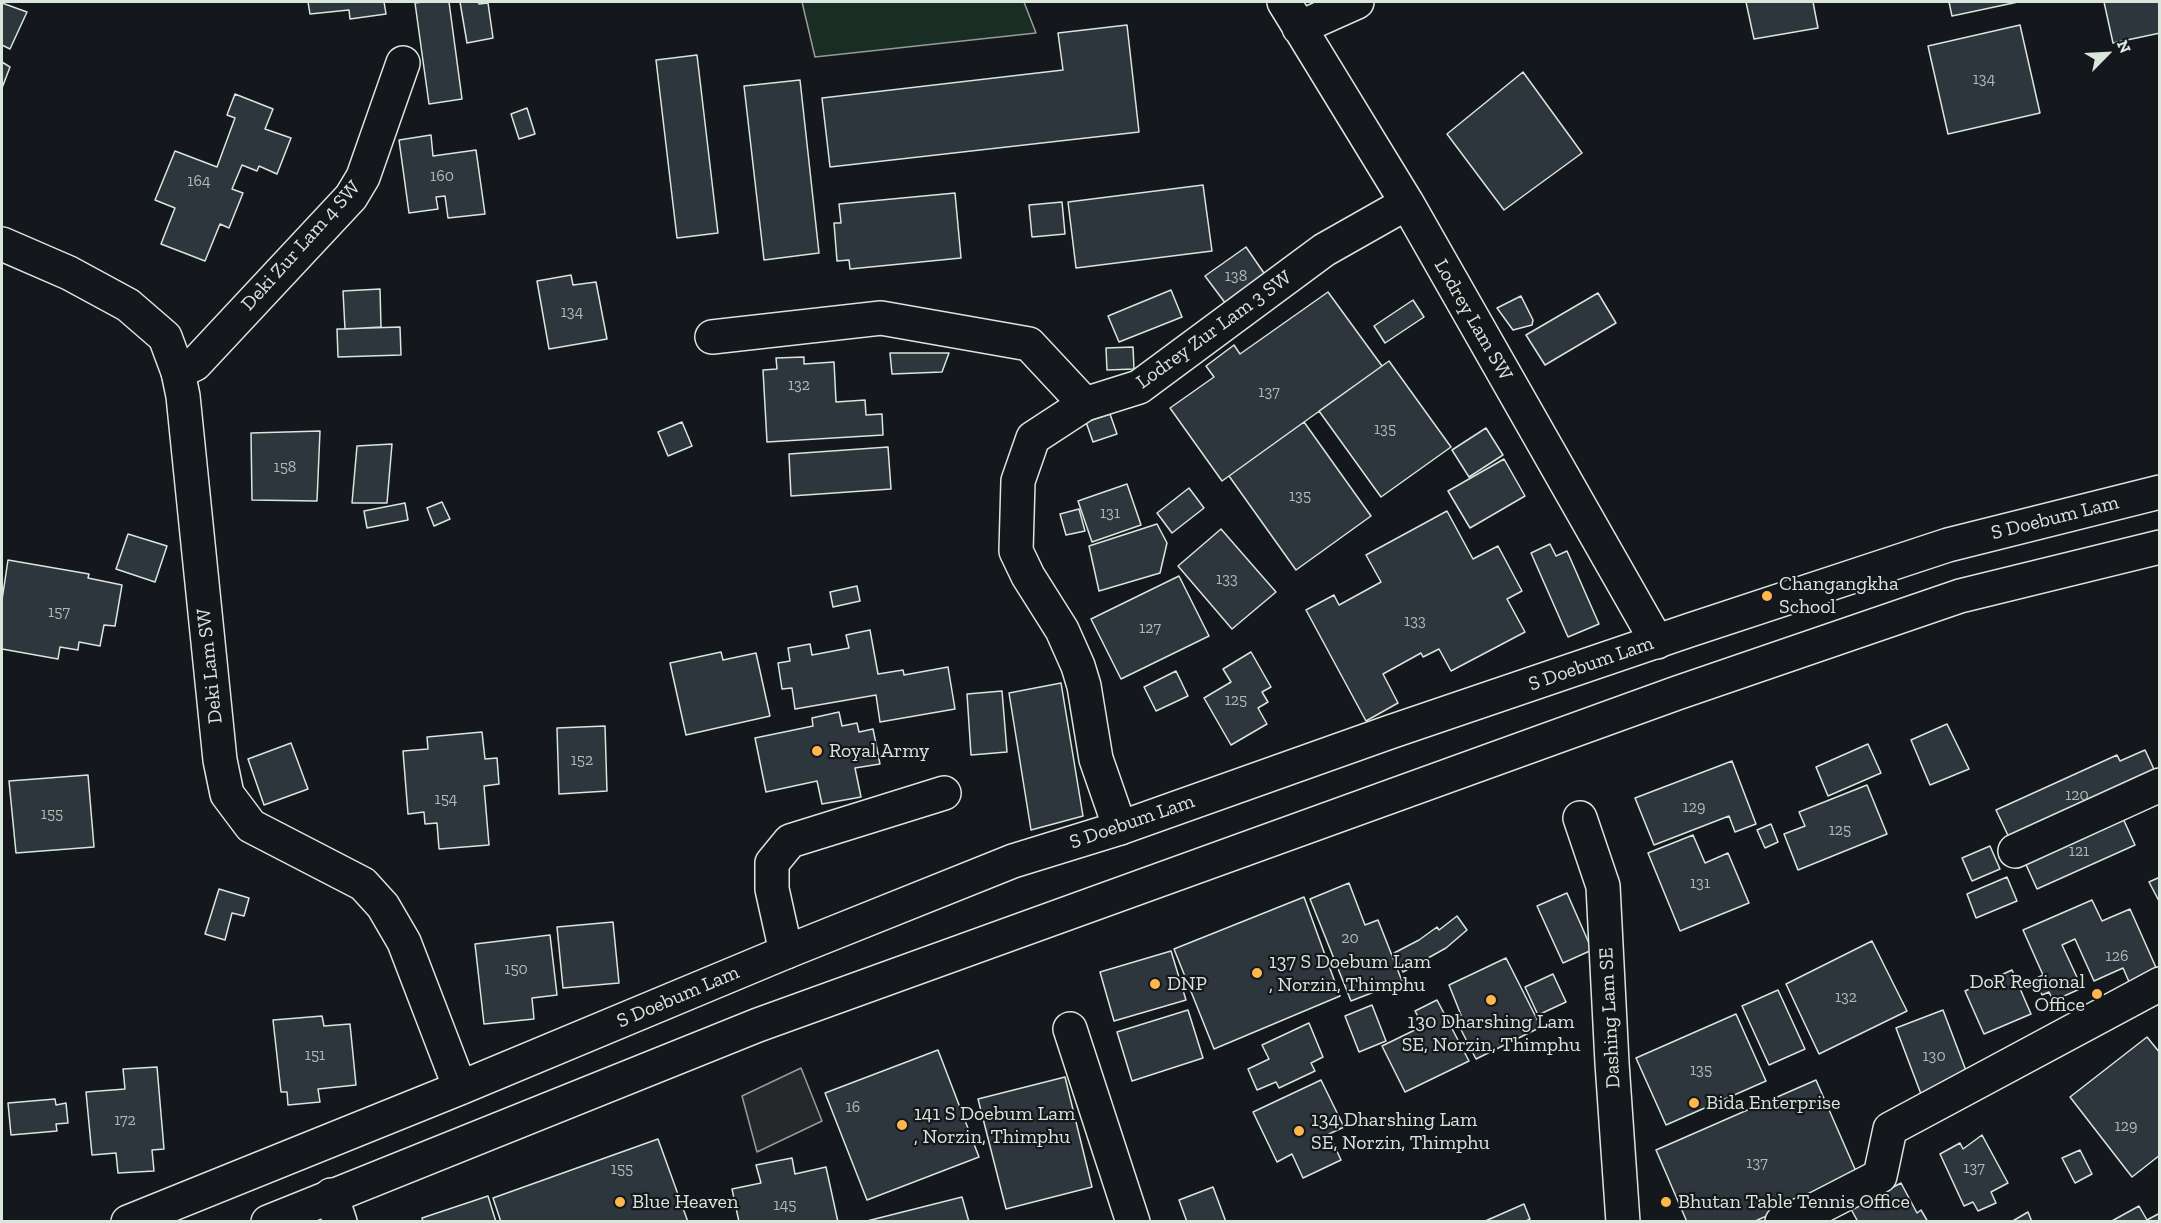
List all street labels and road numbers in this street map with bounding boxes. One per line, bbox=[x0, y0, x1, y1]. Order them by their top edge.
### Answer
street label: Deki Zur Lam 4 SW bbox=[236, 176, 366, 316]
street label: Lodrey Lam SW bbox=[1429, 255, 1517, 385]
street label: Lodrey Zur Lam 3 SW bbox=[1132, 266, 1296, 394]
street label: S Doebum Lam bbox=[1989, 491, 2121, 545]
street label: Deki Lam SW bbox=[192, 607, 228, 725]
street label: S Doebum Lam bbox=[1525, 631, 1657, 697]
street label: S Doebum Lam bbox=[1066, 789, 1198, 855]
street label: Dashing Lam SE bbox=[1594, 947, 1626, 1089]
street label: S Doebum Lam bbox=[613, 960, 743, 1034]

